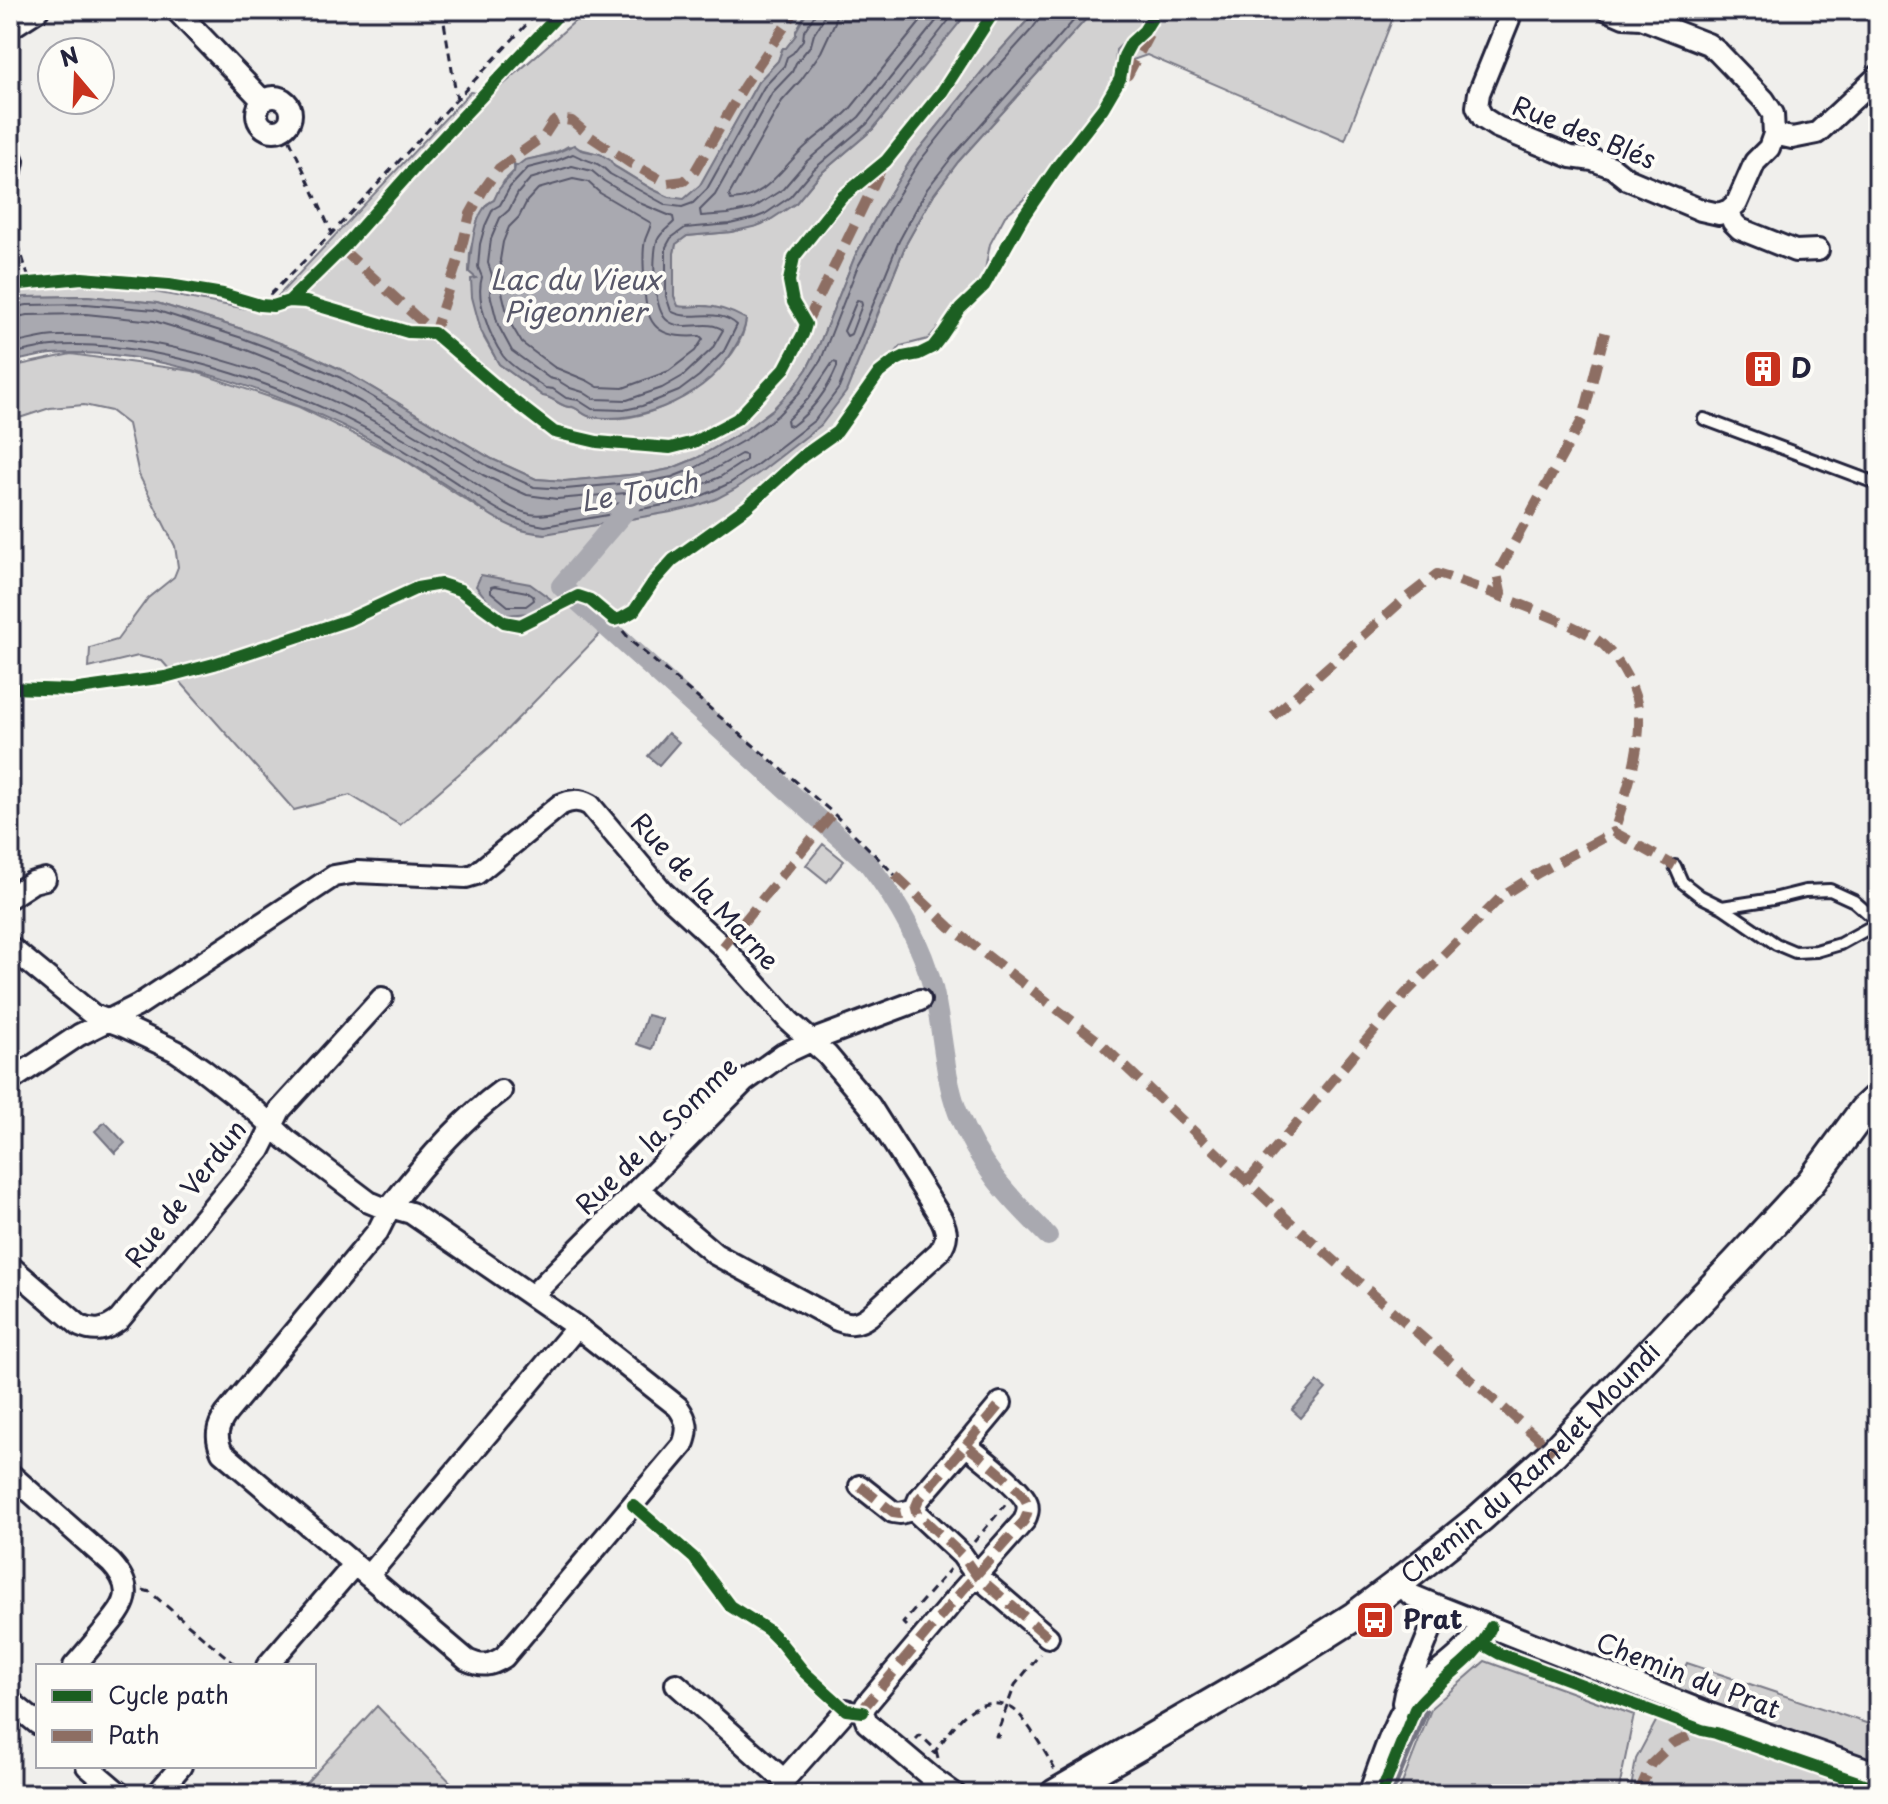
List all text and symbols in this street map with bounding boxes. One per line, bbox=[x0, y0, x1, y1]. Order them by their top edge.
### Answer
north arrow bbox=[36, 36, 116, 116]
text: N bbox=[55, 37, 83, 74]
street label: Rue des Blés bbox=[1507, 85, 1662, 178]
water label: Lac du Vieux Pigeonnier bbox=[490, 257, 663, 332]
building icon: D bbox=[1742, 348, 1784, 390]
place label: D bbox=[1791, 348, 1812, 387]
water label: Le Touch bbox=[577, 459, 701, 522]
street label: Rue de la Marne bbox=[623, 804, 790, 978]
street label: Rue de la Somme bbox=[566, 1047, 746, 1223]
street label: Rue de Verdun bbox=[115, 1111, 255, 1275]
street label: Chemin du Ramelet Moundi bbox=[1391, 1332, 1668, 1593]
bus stop icon: Prat bbox=[1354, 1599, 1396, 1641]
place label: Prat bbox=[1403, 1599, 1463, 1638]
street label: Chemin du Prat bbox=[1591, 1622, 1786, 1728]
legend bbox=[36, 1664, 316, 1768]
text: Cycle path bbox=[108, 1676, 229, 1712]
text: Path bbox=[108, 1716, 160, 1752]

